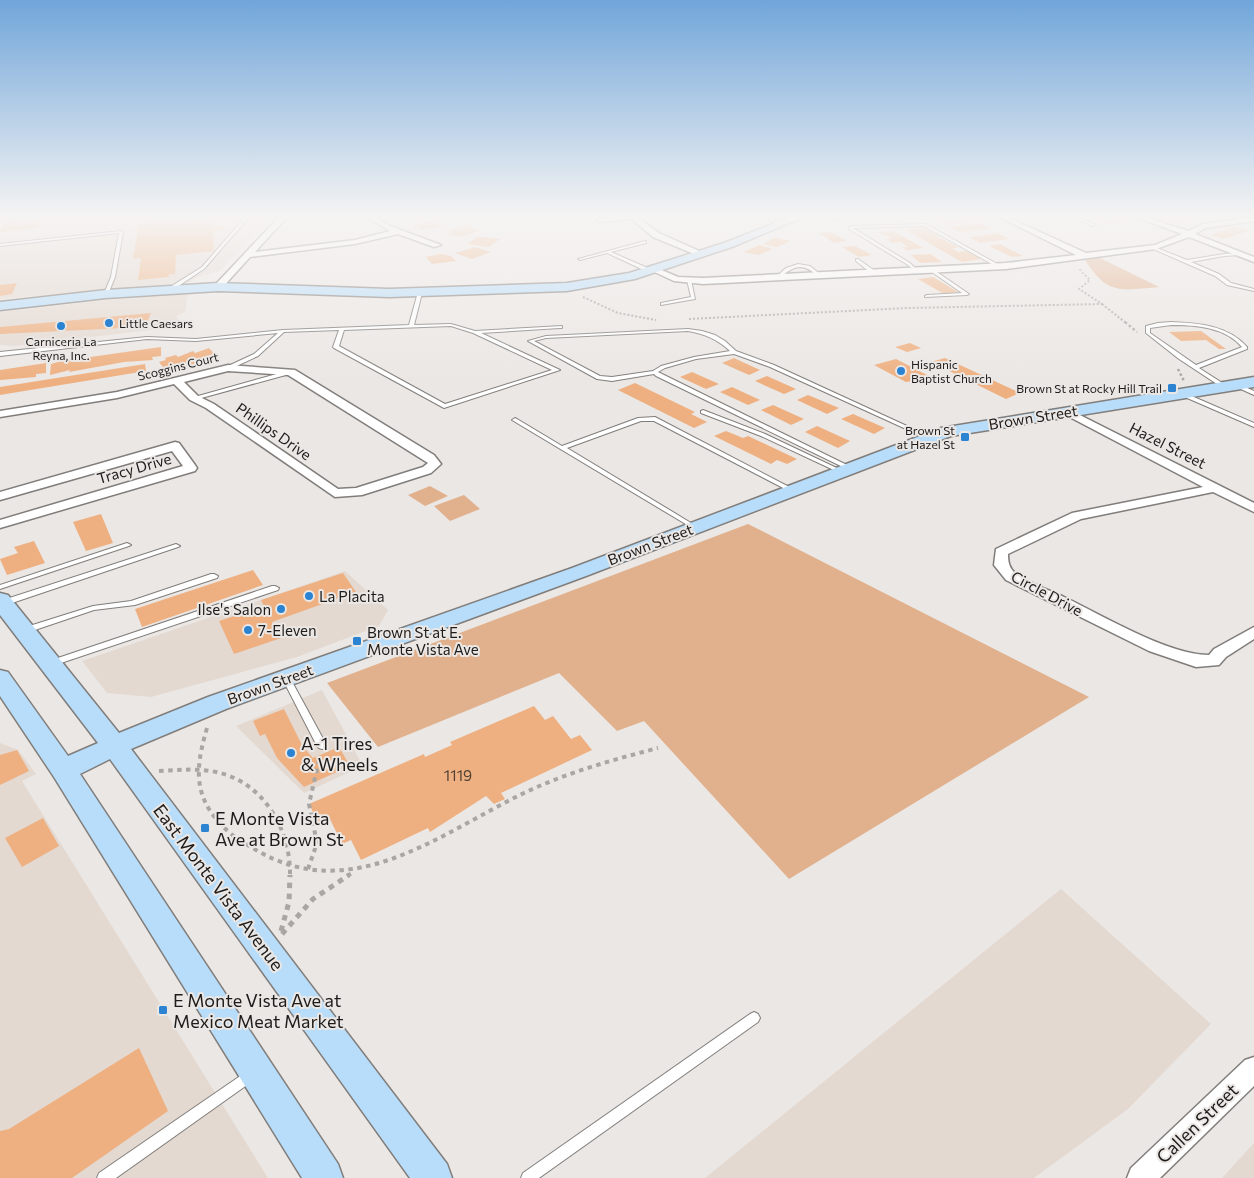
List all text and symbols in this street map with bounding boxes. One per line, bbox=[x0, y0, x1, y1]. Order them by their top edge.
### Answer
place label: Little Caesars bbox=[119, 316, 193, 330]
marker: Little Caesars bbox=[103, 317, 115, 329]
marker: Carniceria La Reyna, Inc. bbox=[55, 320, 67, 332]
place label: Carniceria La Reyna, Inc. bbox=[25, 334, 97, 362]
street label: Scoggins Court bbox=[136, 349, 220, 383]
place label: Hispanic Baptist Church bbox=[911, 357, 992, 385]
marker: Hispanic Baptist Church bbox=[895, 365, 907, 377]
place label: Brown St at Rocky Hill Trail bbox=[1016, 381, 1162, 395]
marker: Brown St at Rocky Hill Trail bbox=[1166, 382, 1178, 394]
street label: Phillips Drive bbox=[233, 398, 315, 464]
street label: Brown Street bbox=[987, 401, 1079, 433]
street label: Hazel Street bbox=[1127, 418, 1209, 472]
place label: Brown St at Hazel St bbox=[897, 423, 955, 451]
marker: Brown St at Hazel St bbox=[959, 431, 971, 443]
street label: Tracy Drive bbox=[95, 449, 173, 487]
street label: Brown Street bbox=[605, 519, 695, 569]
street label: Circle Drive bbox=[1008, 567, 1086, 619]
place label: La Placita bbox=[319, 587, 385, 605]
marker: La Placita bbox=[303, 590, 315, 602]
place label: Ilse's Salon bbox=[198, 600, 271, 618]
marker: Ilse's Salon bbox=[275, 603, 287, 615]
place label: 7-Eleven bbox=[258, 621, 317, 639]
place label: Brown St at E. Monte Vista Ave bbox=[367, 623, 479, 658]
marker: 7-Eleven bbox=[242, 624, 254, 636]
marker: Brown St at E. Monte Vista Ave bbox=[351, 635, 363, 647]
street label: Brown Street bbox=[225, 660, 315, 708]
place label: A-1 Tires & Wheels bbox=[301, 732, 378, 775]
marker: A-1 Tires & Wheels bbox=[285, 747, 297, 759]
house number: 1119 bbox=[444, 766, 472, 784]
street label: East Monte Vista Avenue bbox=[149, 799, 289, 975]
place label: E Monte Vista Ave at Brown St bbox=[215, 807, 344, 850]
marker: E Monte Vista Ave at Brown St bbox=[199, 822, 211, 834]
place label: E Monte Vista Ave at Mexico Meat Market bbox=[173, 989, 344, 1032]
marker: E Monte Vista Ave at Mexico Meat Market bbox=[157, 1004, 169, 1016]
street label: Callen Street bbox=[1152, 1079, 1242, 1167]

